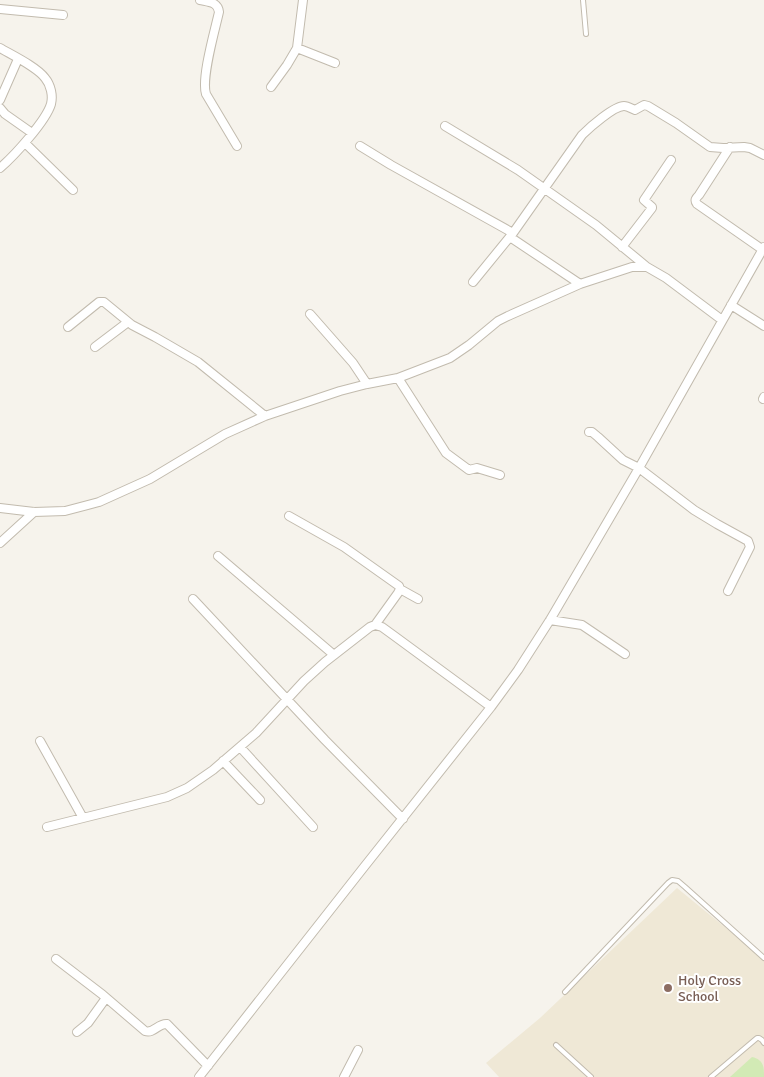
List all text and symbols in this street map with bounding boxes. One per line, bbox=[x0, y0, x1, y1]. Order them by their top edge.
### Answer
place label: Holy Cross School bbox=[678, 972, 741, 1005]
marker: Holy Cross School bbox=[662, 982, 674, 994]

